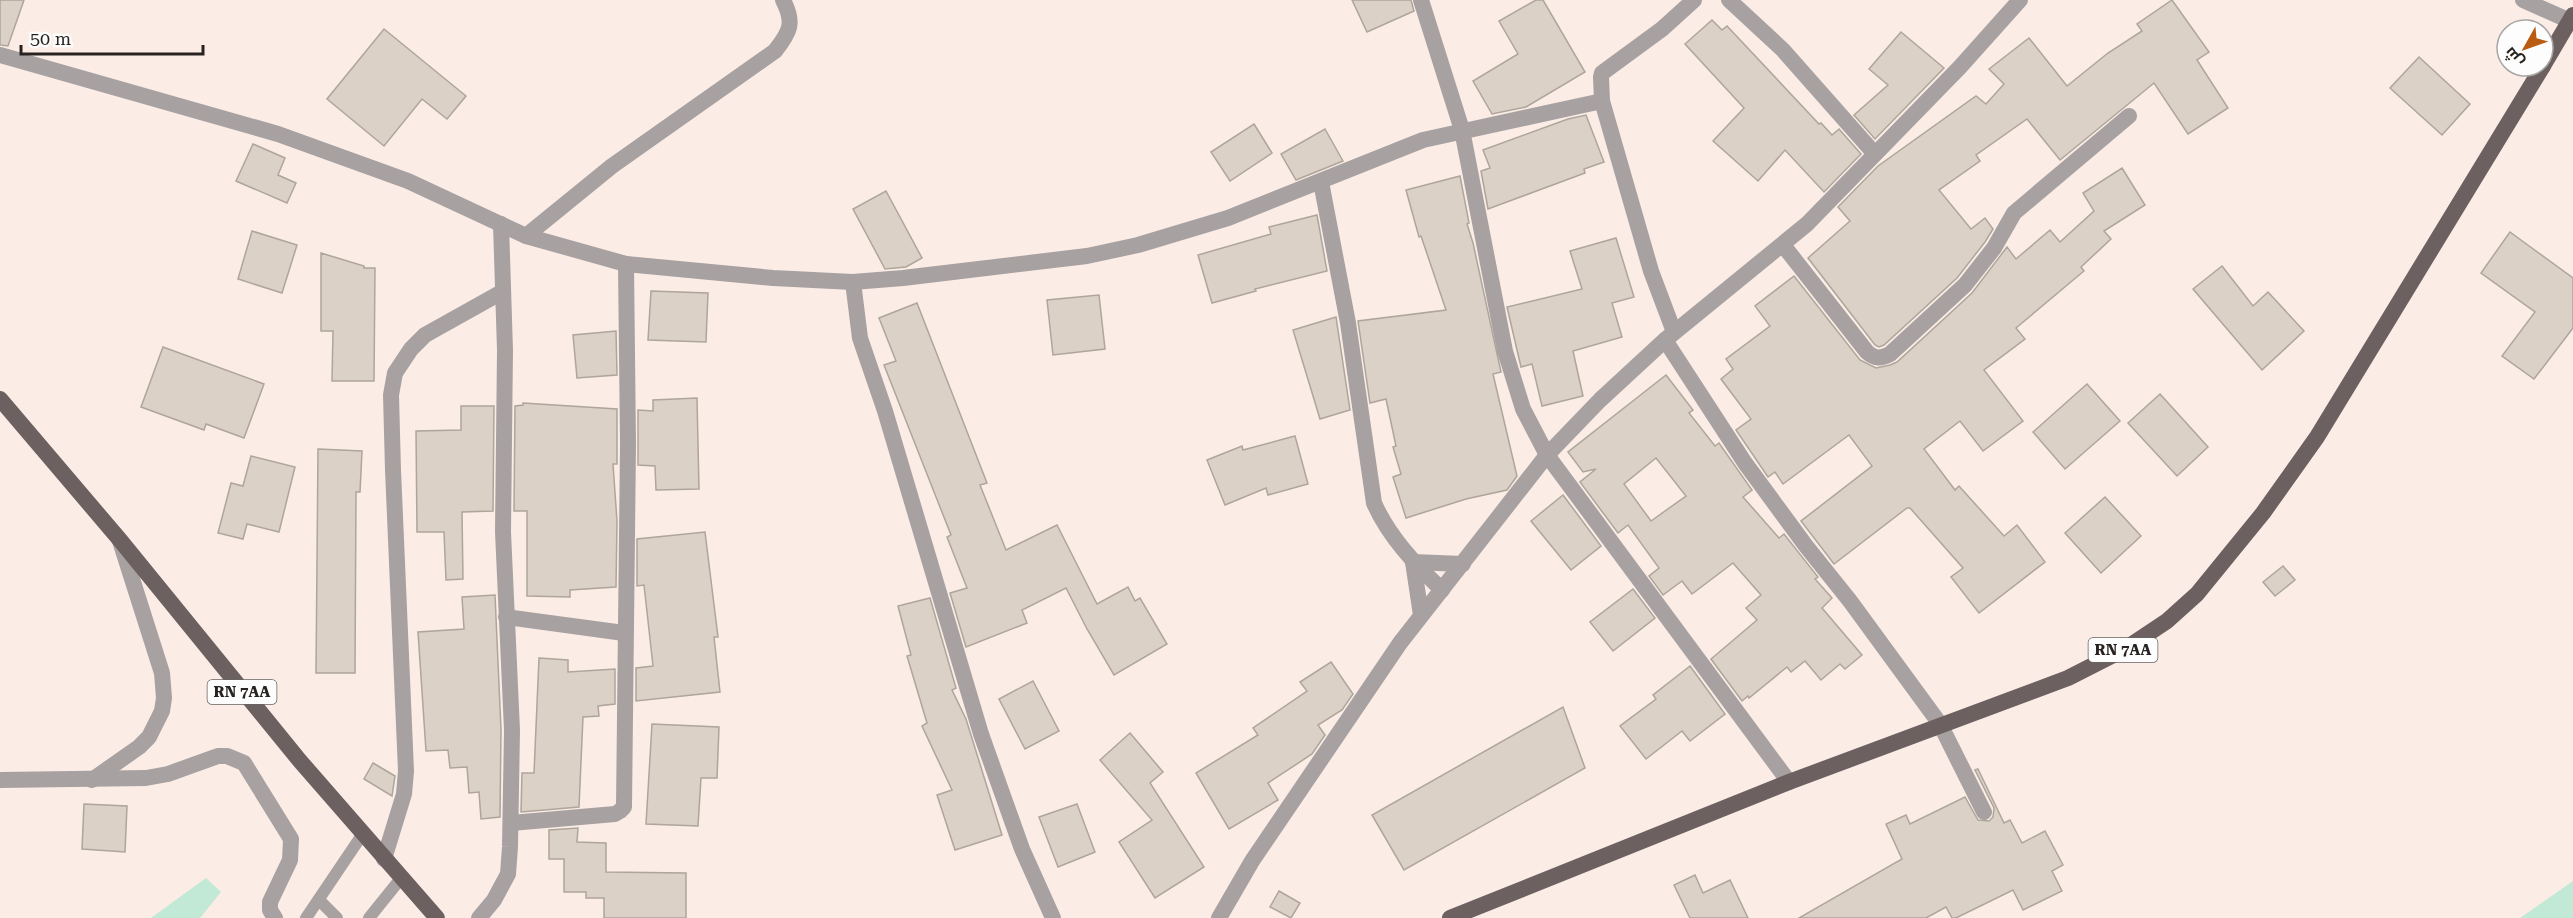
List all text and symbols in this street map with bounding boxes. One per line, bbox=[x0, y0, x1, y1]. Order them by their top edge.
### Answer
scale bar bbox=[21, 18, 202, 56]
north arrow bbox=[2495, 18, 2555, 78]
text: 50 m bbox=[30, 28, 71, 49]
text: ش bbox=[2500, 43, 2528, 71]
road number: RN 7AA bbox=[2088, 638, 2158, 662]
road number: RN 7AA bbox=[208, 680, 276, 704]

